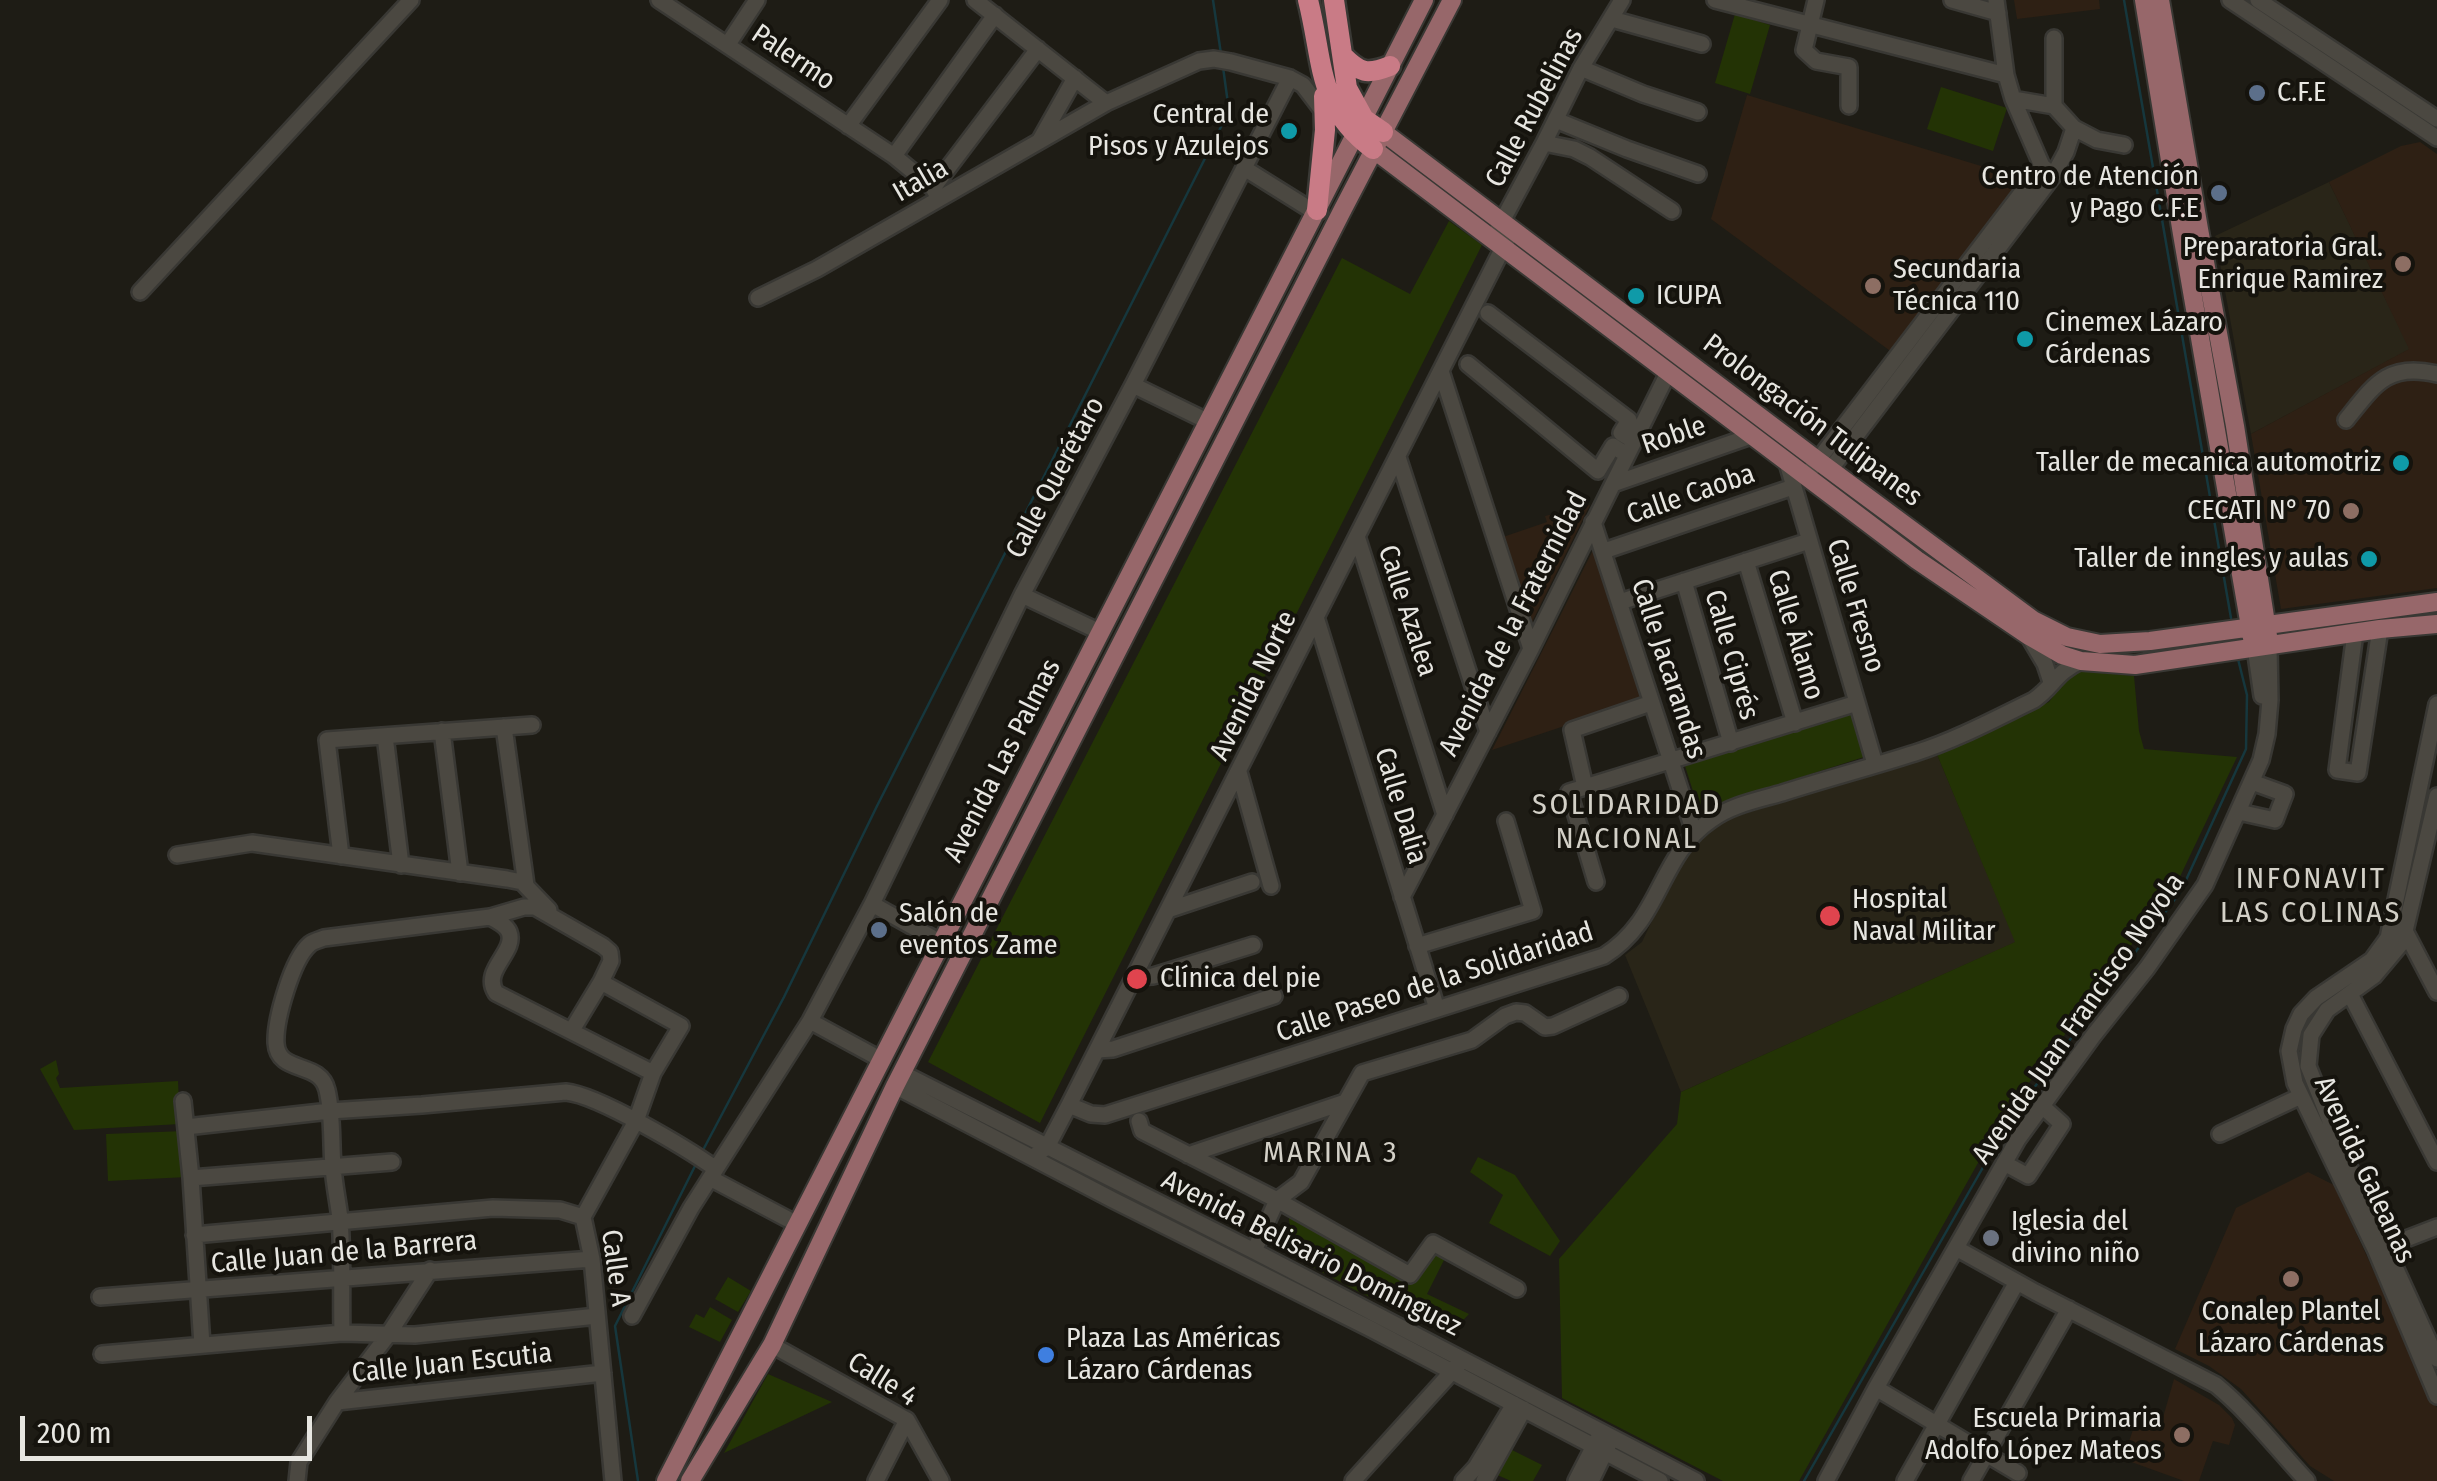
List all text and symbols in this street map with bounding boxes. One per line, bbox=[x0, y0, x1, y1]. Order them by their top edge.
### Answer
street label: Palermo bbox=[745, 18, 841, 98]
street label: Calle Rubelinas bbox=[1479, 23, 1591, 193]
place label: C.F.E bbox=[2277, 76, 2326, 110]
marker: C.F.E bbox=[2246, 82, 2268, 104]
place label: Central de Pisos y Azulejos bbox=[1088, 98, 1269, 164]
marker: Central de Pisos y Azulejos bbox=[1278, 120, 1300, 142]
street label: Italia bbox=[888, 152, 954, 210]
place label: Centro de Atención y Pago C.F.E bbox=[1981, 160, 2199, 226]
marker: Centro de Atención y Pago C.F.E bbox=[2208, 182, 2230, 204]
place label: Preparatoria Gral. Enrique Ramirez bbox=[2183, 231, 2383, 297]
place label: Secundaria Técnica 110 bbox=[1893, 253, 2021, 319]
marker: Preparatoria Gral. Enrique Ramirez bbox=[2392, 253, 2414, 275]
marker: Secundaria Técnica 110 bbox=[1862, 275, 1884, 297]
place label: ICUPA bbox=[1656, 279, 1721, 313]
marker: ICUPA bbox=[1625, 285, 1647, 307]
place label: Cinemex Lázaro Cárdenas bbox=[2045, 306, 2223, 372]
street label: Prolongación Tulipanes bbox=[1696, 328, 1928, 514]
marker: Cinemex Lázaro Cárdenas bbox=[2014, 328, 2036, 350]
street label: Calle Querétaro bbox=[999, 392, 1113, 564]
street label: Roble bbox=[1638, 409, 1710, 463]
place label: Taller de mecanica automotriz bbox=[2036, 446, 2381, 480]
marker: Taller de mecanica automotriz bbox=[2390, 452, 2412, 474]
street label: Calle Caoba bbox=[1623, 457, 1759, 533]
street label: Avenida de la Fraternidad bbox=[1433, 486, 1595, 762]
place label: CECATI N° 70 bbox=[2187, 494, 2331, 528]
marker: CECATI N° 70 bbox=[2340, 500, 2362, 522]
street label: Calle Fresno bbox=[1819, 535, 1891, 677]
street label: Calle Azalea bbox=[1370, 541, 1444, 681]
place label: Taller de inngles y aulas bbox=[2074, 542, 2349, 576]
marker: Taller de inngles y aulas bbox=[2358, 548, 2380, 570]
street label: Calle Álamo bbox=[1759, 566, 1831, 704]
street label: Calle Jacarandas bbox=[1623, 575, 1713, 763]
street label: Calle Ciprés bbox=[1696, 586, 1766, 724]
street label: Avenida Norte bbox=[1203, 606, 1305, 766]
street label: Avenida Las Palmas bbox=[937, 654, 1069, 868]
street label: Calle Dalia bbox=[1366, 744, 1434, 868]
district label: SOLIDARIDAD NACIONAL bbox=[1532, 788, 1722, 858]
district label: INFONAVIT LAS COLINAS bbox=[2220, 862, 2402, 932]
street label: Avenida Juan Francisco Noyola bbox=[1966, 867, 2192, 1171]
place label: Hospital Naval Militar bbox=[1852, 883, 1996, 949]
place label: Salón de eventos Zame bbox=[899, 897, 1058, 963]
marker: Hospital Naval Militar bbox=[1817, 903, 1843, 929]
street label: Calle Paseo de la Solidaridad bbox=[1272, 916, 1598, 1050]
marker: Salón de eventos Zame bbox=[868, 919, 890, 941]
place label: Clínica del pie bbox=[1160, 962, 1321, 996]
marker: Clínica del pie bbox=[1124, 966, 1150, 992]
street label: Avenida Galeanas bbox=[2306, 1071, 2422, 1269]
district label: MARINA 3 bbox=[1263, 1136, 1399, 1172]
street label: Avenida Belisario Domínguez bbox=[1156, 1164, 1466, 1344]
place label: Iglesia del divino niño bbox=[2011, 1205, 2140, 1271]
street label: Calle Juan de la Barrera bbox=[210, 1225, 478, 1281]
street label: Calle A bbox=[593, 1227, 637, 1309]
marker: Iglesia del divino niño bbox=[1980, 1227, 2002, 1249]
marker: Conalep Plantel Lázaro Cárdenas bbox=[2280, 1268, 2302, 1290]
place label: Conalep Plantel Lázaro Cárdenas bbox=[2198, 1295, 2384, 1361]
place label: Plaza Las Américas Lázaro Cárdenas bbox=[1066, 1322, 1281, 1388]
street label: Calle Juan Escutia bbox=[350, 1337, 554, 1391]
marker: Plaza Las Américas Lázaro Cárdenas bbox=[1035, 1344, 1057, 1366]
street label: Calle 4 bbox=[841, 1346, 923, 1414]
scale bar bbox=[25, 1396, 318, 1458]
place label: Escuela Primaria Adolfo López Mateos bbox=[1925, 1402, 2162, 1468]
text: 200 m bbox=[37, 1415, 112, 1451]
marker: Escuela Primaria Adolfo López Mateos bbox=[2171, 1424, 2193, 1446]

